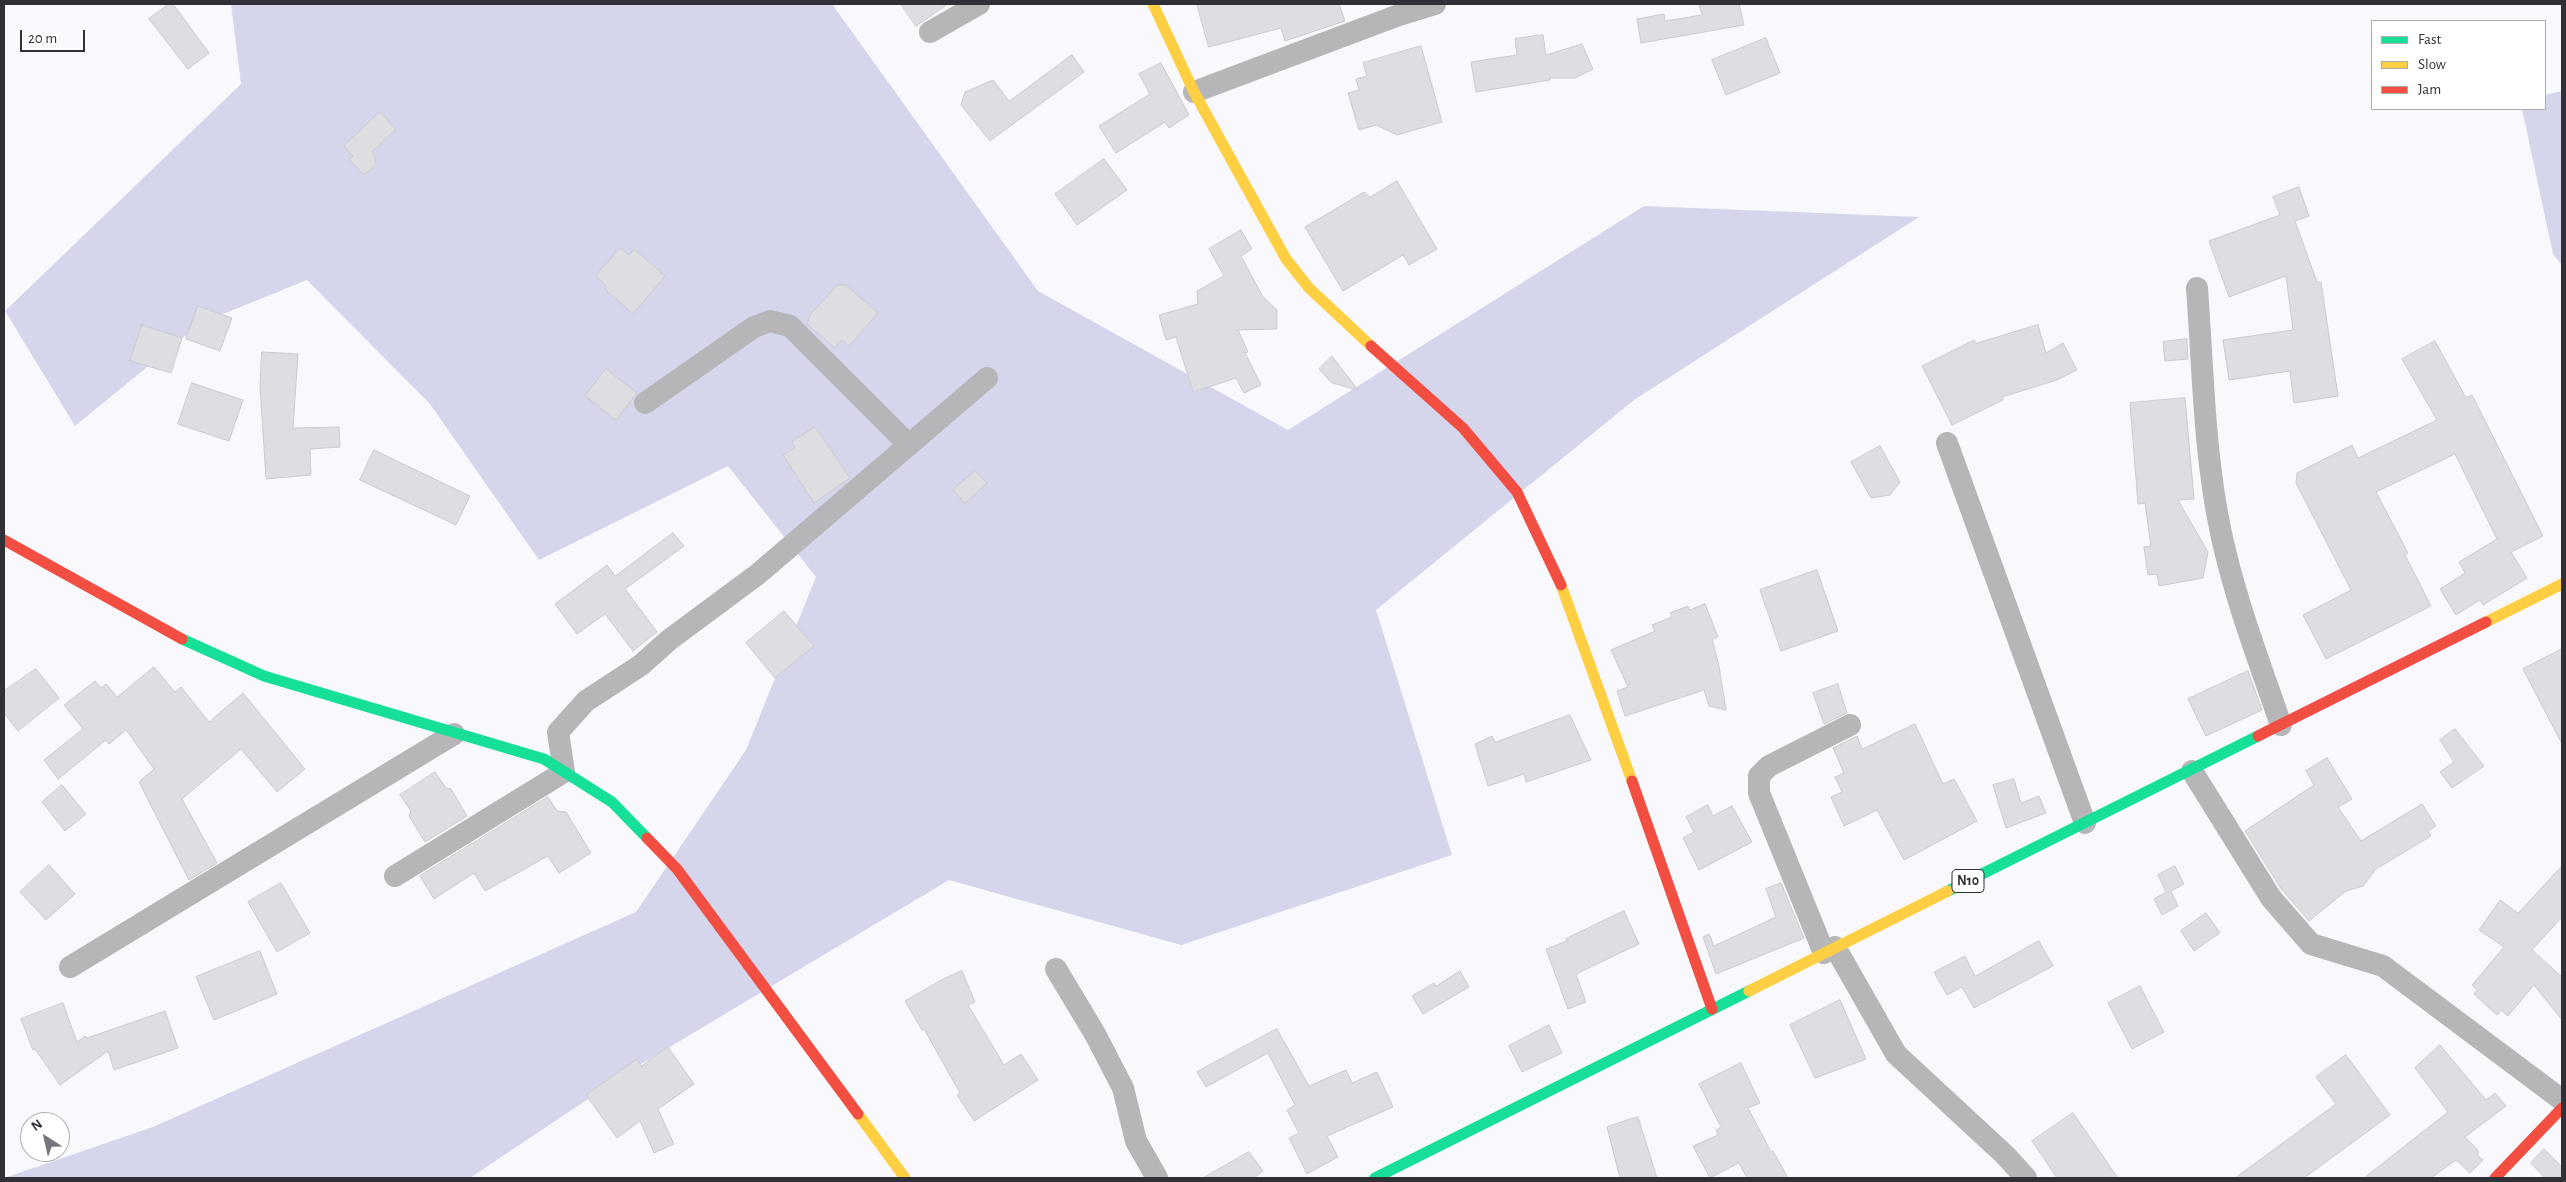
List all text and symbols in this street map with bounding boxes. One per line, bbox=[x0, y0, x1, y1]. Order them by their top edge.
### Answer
scale bar bbox=[22, 20, 88, 52]
legend bbox=[2371, 20, 2546, 110]
text: 20 m bbox=[28, 31, 57, 46]
text: Fast bbox=[2418, 32, 2441, 47]
text: Slow bbox=[2418, 57, 2446, 72]
text: Jam bbox=[2418, 82, 2441, 97]
road number: N10 bbox=[1952, 869, 1984, 892]
north arrow bbox=[20, 1112, 70, 1162]
text: N bbox=[29, 1117, 45, 1134]

